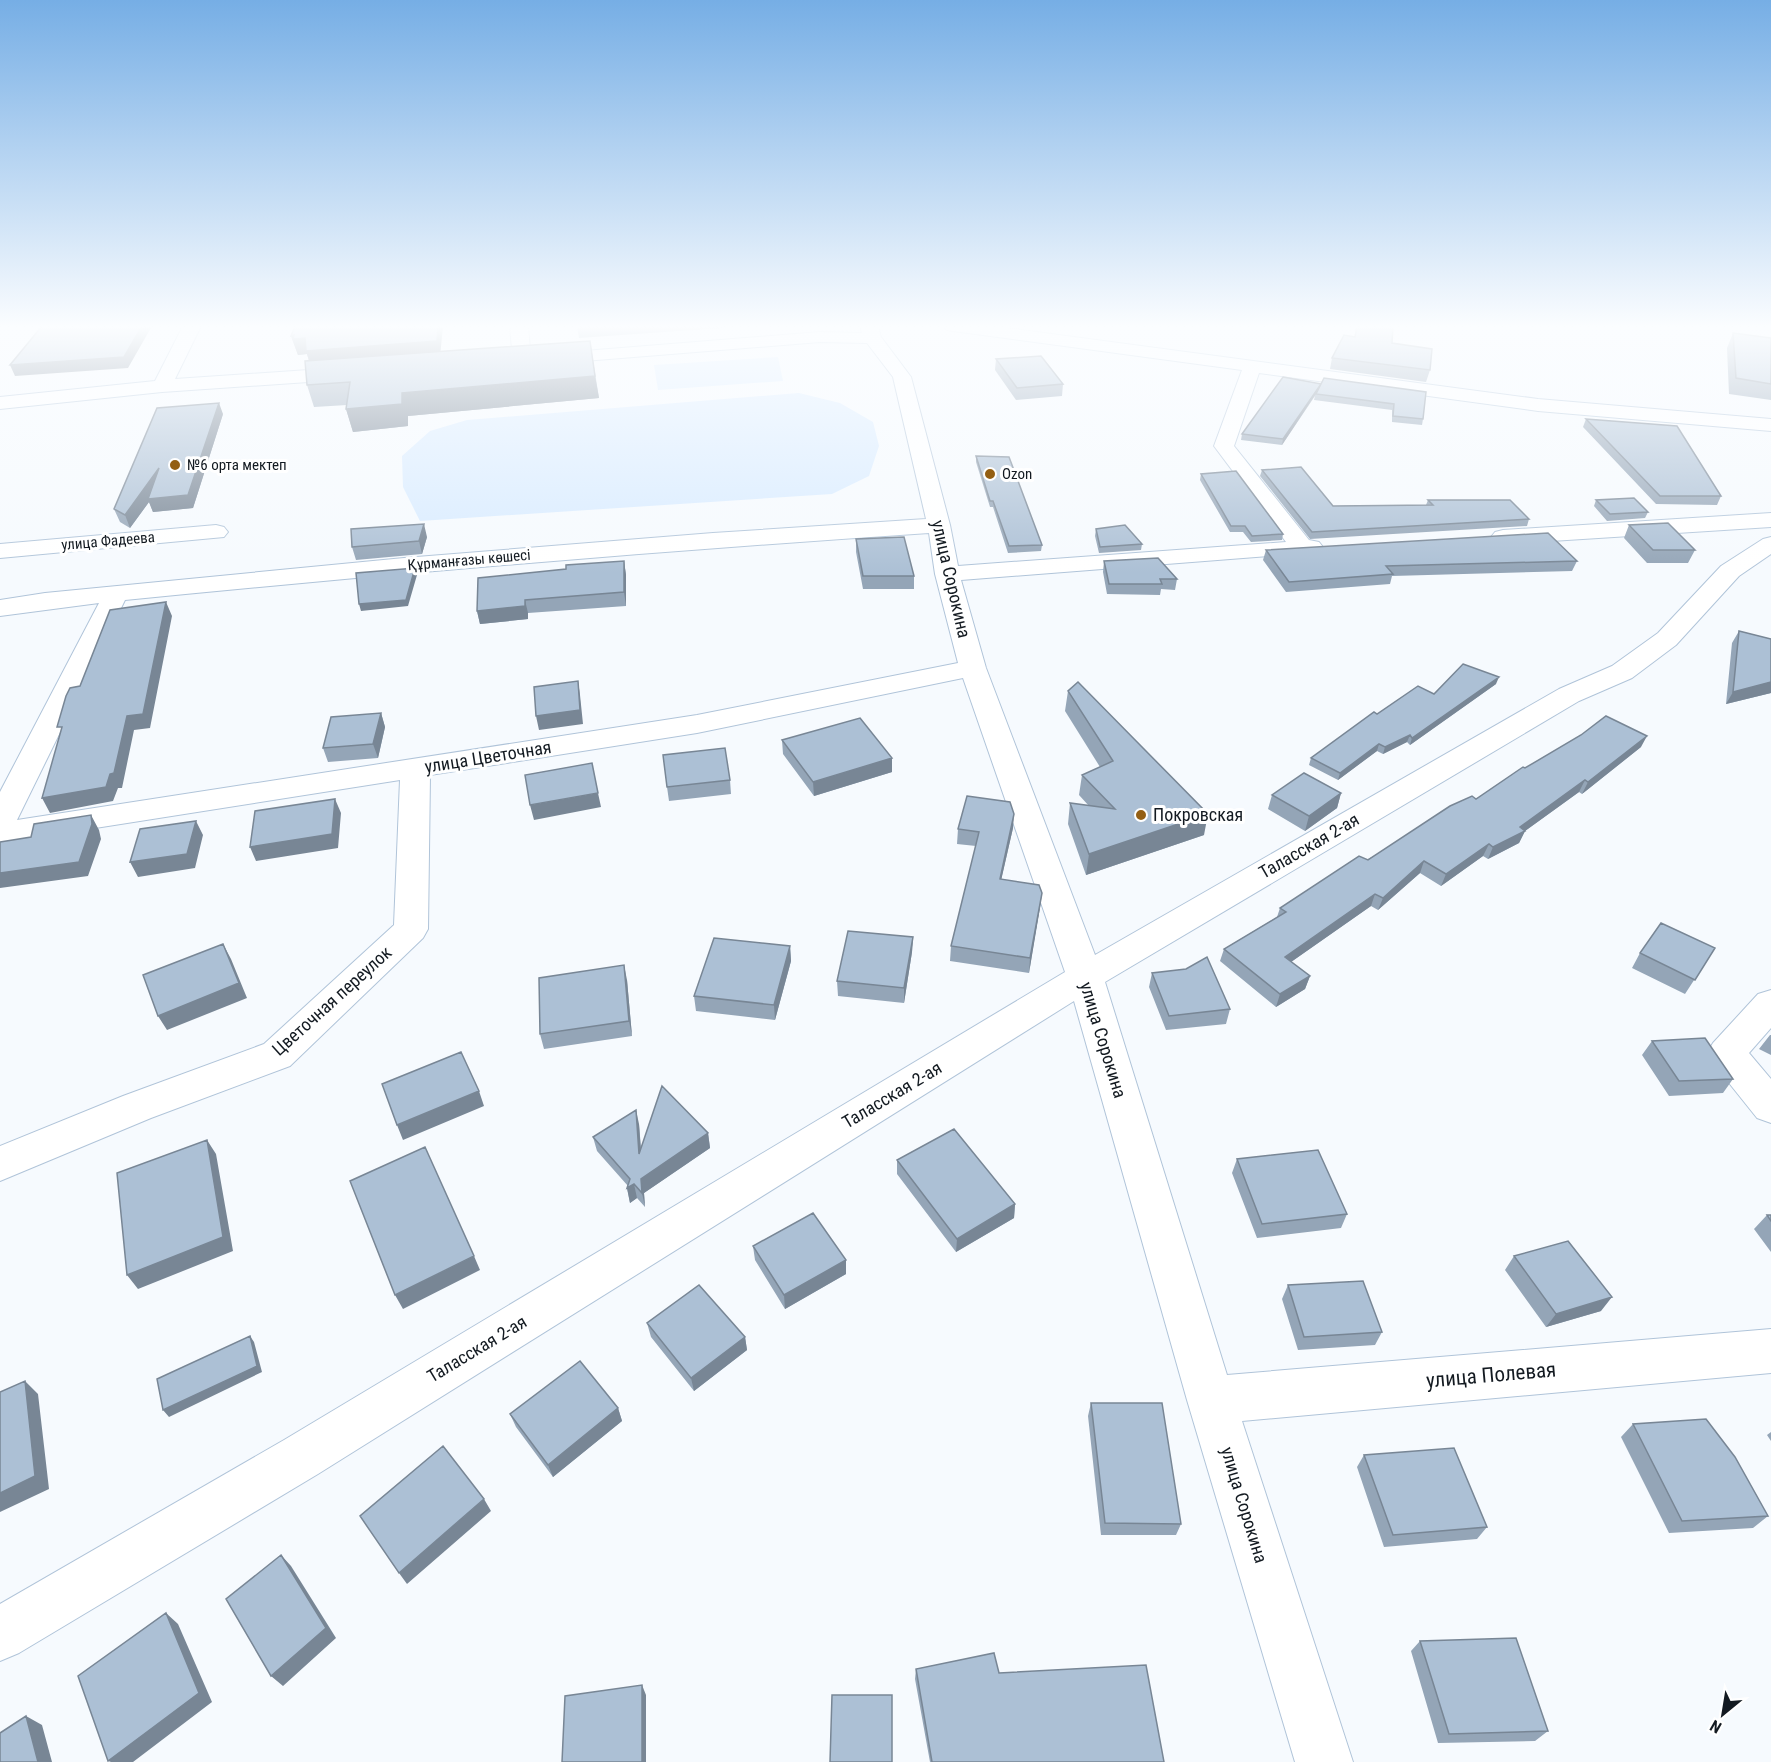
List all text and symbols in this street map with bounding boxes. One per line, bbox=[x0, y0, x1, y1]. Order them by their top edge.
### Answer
place label: №6 орта мектеп bbox=[187, 456, 287, 474]
marker: №6 орта мектеп bbox=[168, 458, 182, 472]
place label: Ozon bbox=[1002, 465, 1032, 483]
marker: Ozon bbox=[983, 467, 997, 481]
street label: улица Сорокина bbox=[928, 518, 975, 640]
street label: улица Фадеева bbox=[60, 528, 156, 554]
street label: Құрманғазы көшесі bbox=[407, 546, 531, 574]
street label: улица Цветочная bbox=[423, 736, 553, 777]
place label: Покровская bbox=[1153, 804, 1243, 825]
marker: Покровская bbox=[1134, 808, 1148, 822]
street label: Таласская 2-ая bbox=[1255, 808, 1363, 883]
street label: Цветочная переулок bbox=[268, 941, 396, 1060]
street label: улица Сорокина bbox=[1076, 979, 1131, 1101]
street label: Таласская 2-ая bbox=[838, 1057, 945, 1132]
street label: Таласская 2-ая bbox=[423, 1311, 530, 1386]
street label: улица Полевая bbox=[1425, 1357, 1557, 1393]
street label: улица Сорокина bbox=[1217, 1444, 1272, 1566]
north arrow bbox=[1693, 1684, 1753, 1744]
text: N bbox=[1707, 1716, 1725, 1737]

